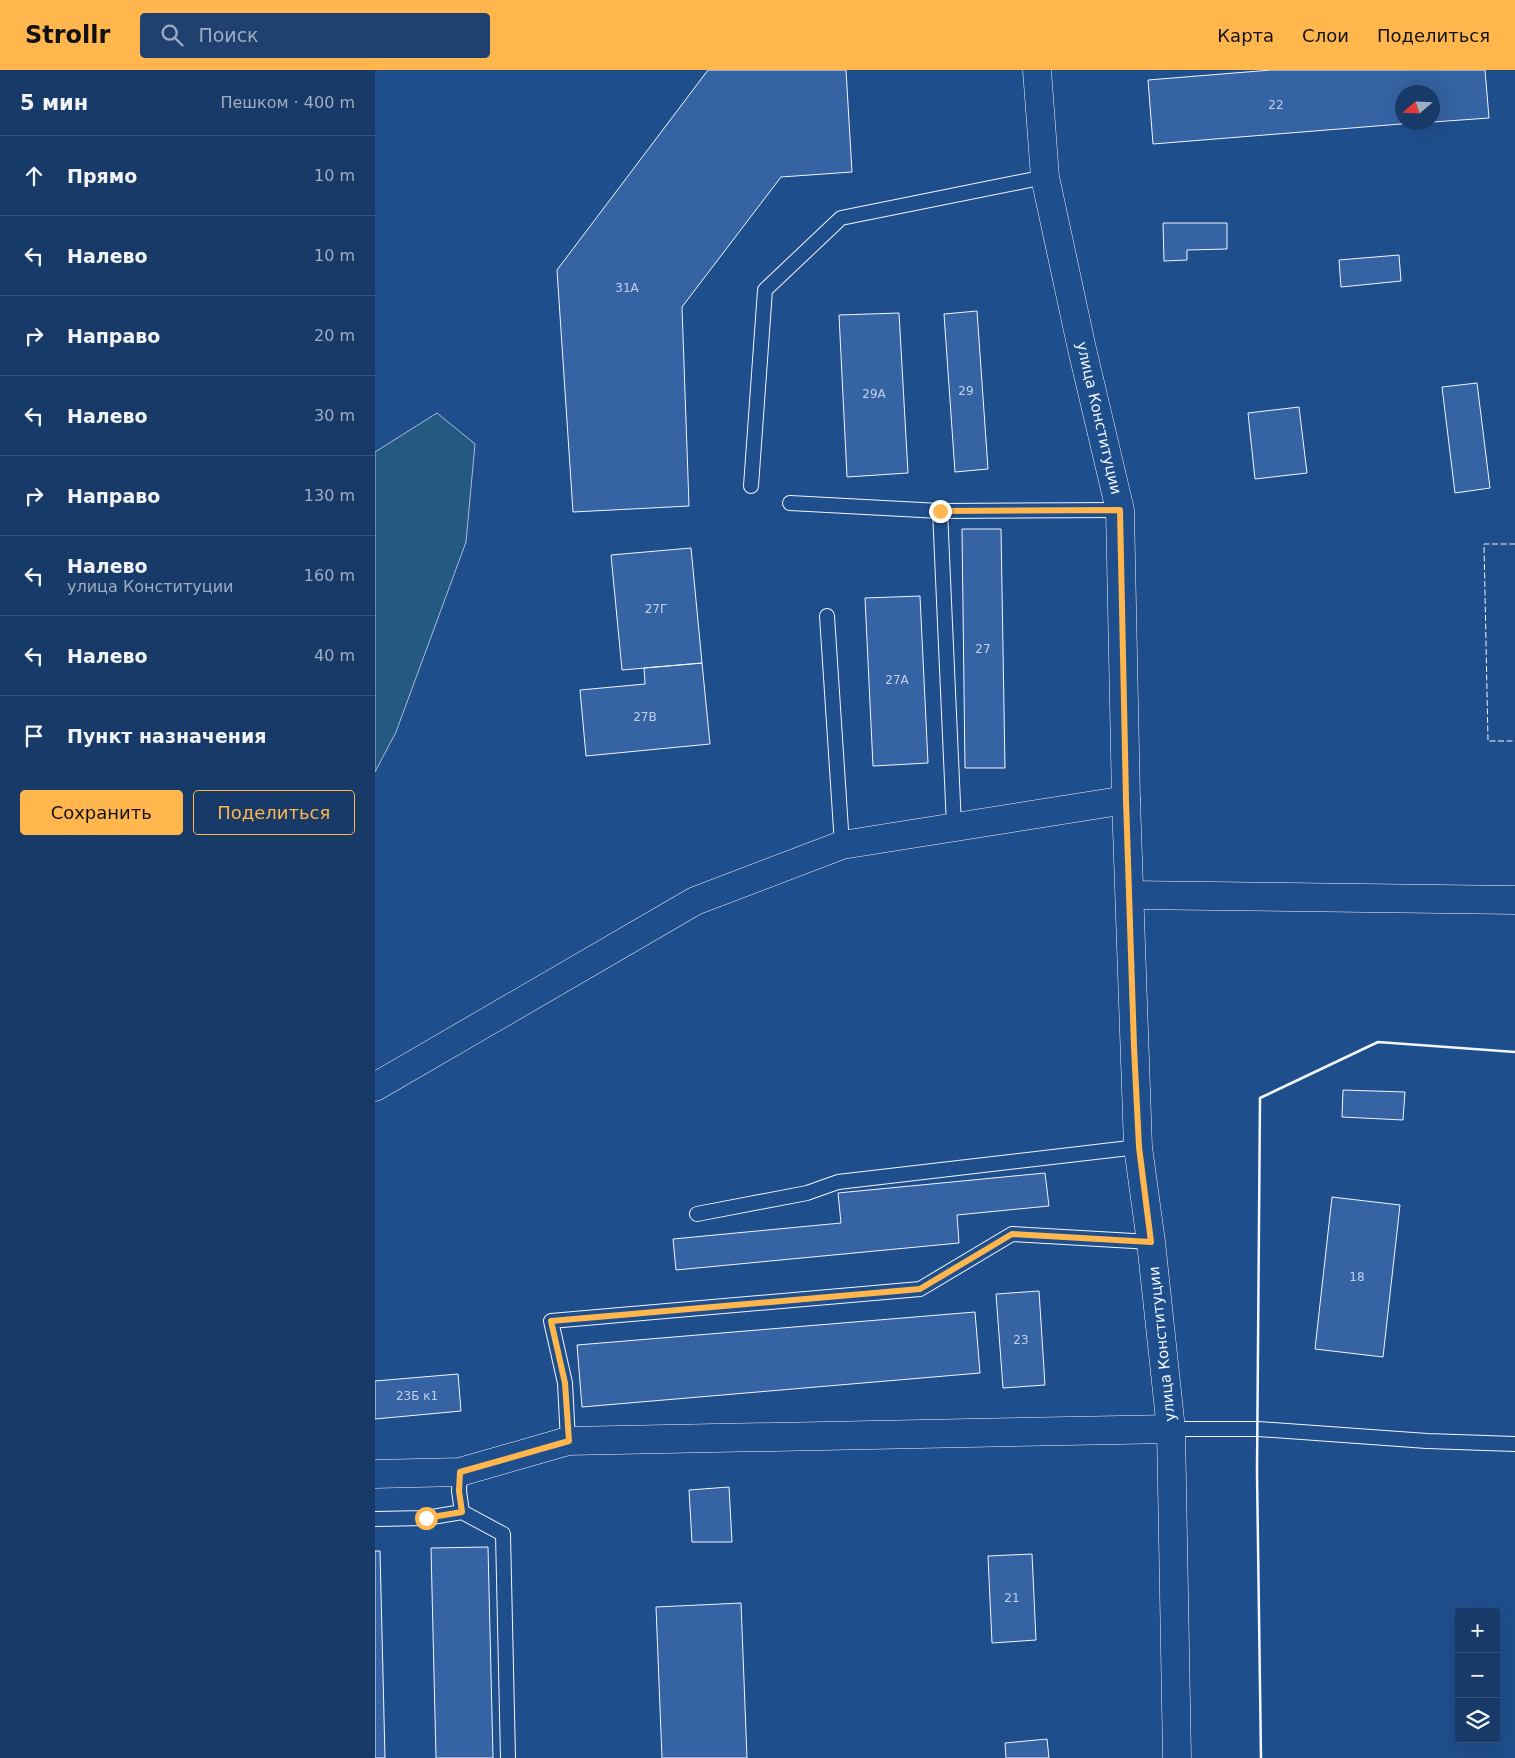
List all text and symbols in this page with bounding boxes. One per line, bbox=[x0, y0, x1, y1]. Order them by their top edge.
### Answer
search box bbox=[140, 13, 490, 58]
text: Strollr bbox=[25, 21, 110, 49]
icon: search bbox=[158, 21, 186, 49]
text: Поиск bbox=[198, 24, 259, 46]
text: Карта bbox=[1217, 25, 1274, 46]
text: Слои bbox=[1302, 25, 1349, 46]
text: Поделиться bbox=[1377, 25, 1490, 46]
north arrow bbox=[1395, 85, 1440, 130]
text: 5 мин bbox=[20, 91, 88, 115]
text: Пешком · 400 m bbox=[220, 93, 355, 112]
house number: 22 bbox=[1268, 98, 1284, 112]
icon: ahead bbox=[20, 162, 48, 190]
text: Прямо bbox=[67, 165, 137, 187]
text: 10 m bbox=[314, 166, 355, 185]
icon: left bbox=[20, 242, 48, 270]
text: Налево bbox=[67, 245, 148, 267]
text: 10 m bbox=[314, 246, 355, 265]
house number: 31А bbox=[615, 281, 640, 295]
icon: right bbox=[20, 322, 48, 350]
text: Направо bbox=[67, 325, 160, 347]
text: 20 m bbox=[314, 326, 355, 345]
street label: улица Конституции bbox=[1073, 340, 1125, 496]
house number: 29 bbox=[958, 384, 974, 398]
house number: 29А bbox=[862, 387, 887, 401]
icon: left bbox=[20, 402, 48, 430]
text: Налево bbox=[67, 405, 148, 427]
text: 30 m bbox=[314, 406, 355, 425]
icon: right bbox=[20, 482, 48, 510]
text: Направо bbox=[67, 485, 160, 507]
text: 130 m bbox=[304, 486, 355, 505]
route end bbox=[929, 500, 952, 523]
text: Налево bbox=[67, 555, 148, 577]
icon: left bbox=[20, 562, 48, 590]
text: 160 m bbox=[304, 566, 355, 585]
text: улица Конституции bbox=[67, 577, 233, 596]
house number: 27Г bbox=[645, 602, 667, 616]
icon: left bbox=[20, 642, 48, 670]
house number: 27 bbox=[975, 642, 991, 656]
text: Налево bbox=[67, 645, 148, 667]
text: 40 m bbox=[314, 646, 355, 665]
house number: 27А bbox=[885, 673, 910, 687]
house number: 27В bbox=[633, 710, 657, 724]
icon: arrive bbox=[20, 722, 48, 750]
text: Пункт назначения bbox=[67, 725, 266, 747]
button: Сохранить bbox=[20, 790, 183, 835]
button: Поделиться bbox=[193, 790, 355, 835]
street label: улица Конституции bbox=[1145, 1265, 1179, 1423]
house number: 18 bbox=[1349, 1270, 1365, 1284]
house number: 23 bbox=[1013, 1333, 1029, 1347]
house number: 23Б к1 bbox=[396, 1389, 438, 1403]
route start bbox=[415, 1507, 438, 1530]
house number: 21 bbox=[1004, 1591, 1020, 1605]
map controls bbox=[1455, 1608, 1500, 1743]
button: + bbox=[1455, 1608, 1500, 1653]
button: − bbox=[1455, 1653, 1500, 1698]
button: layers bbox=[1455, 1698, 1500, 1743]

